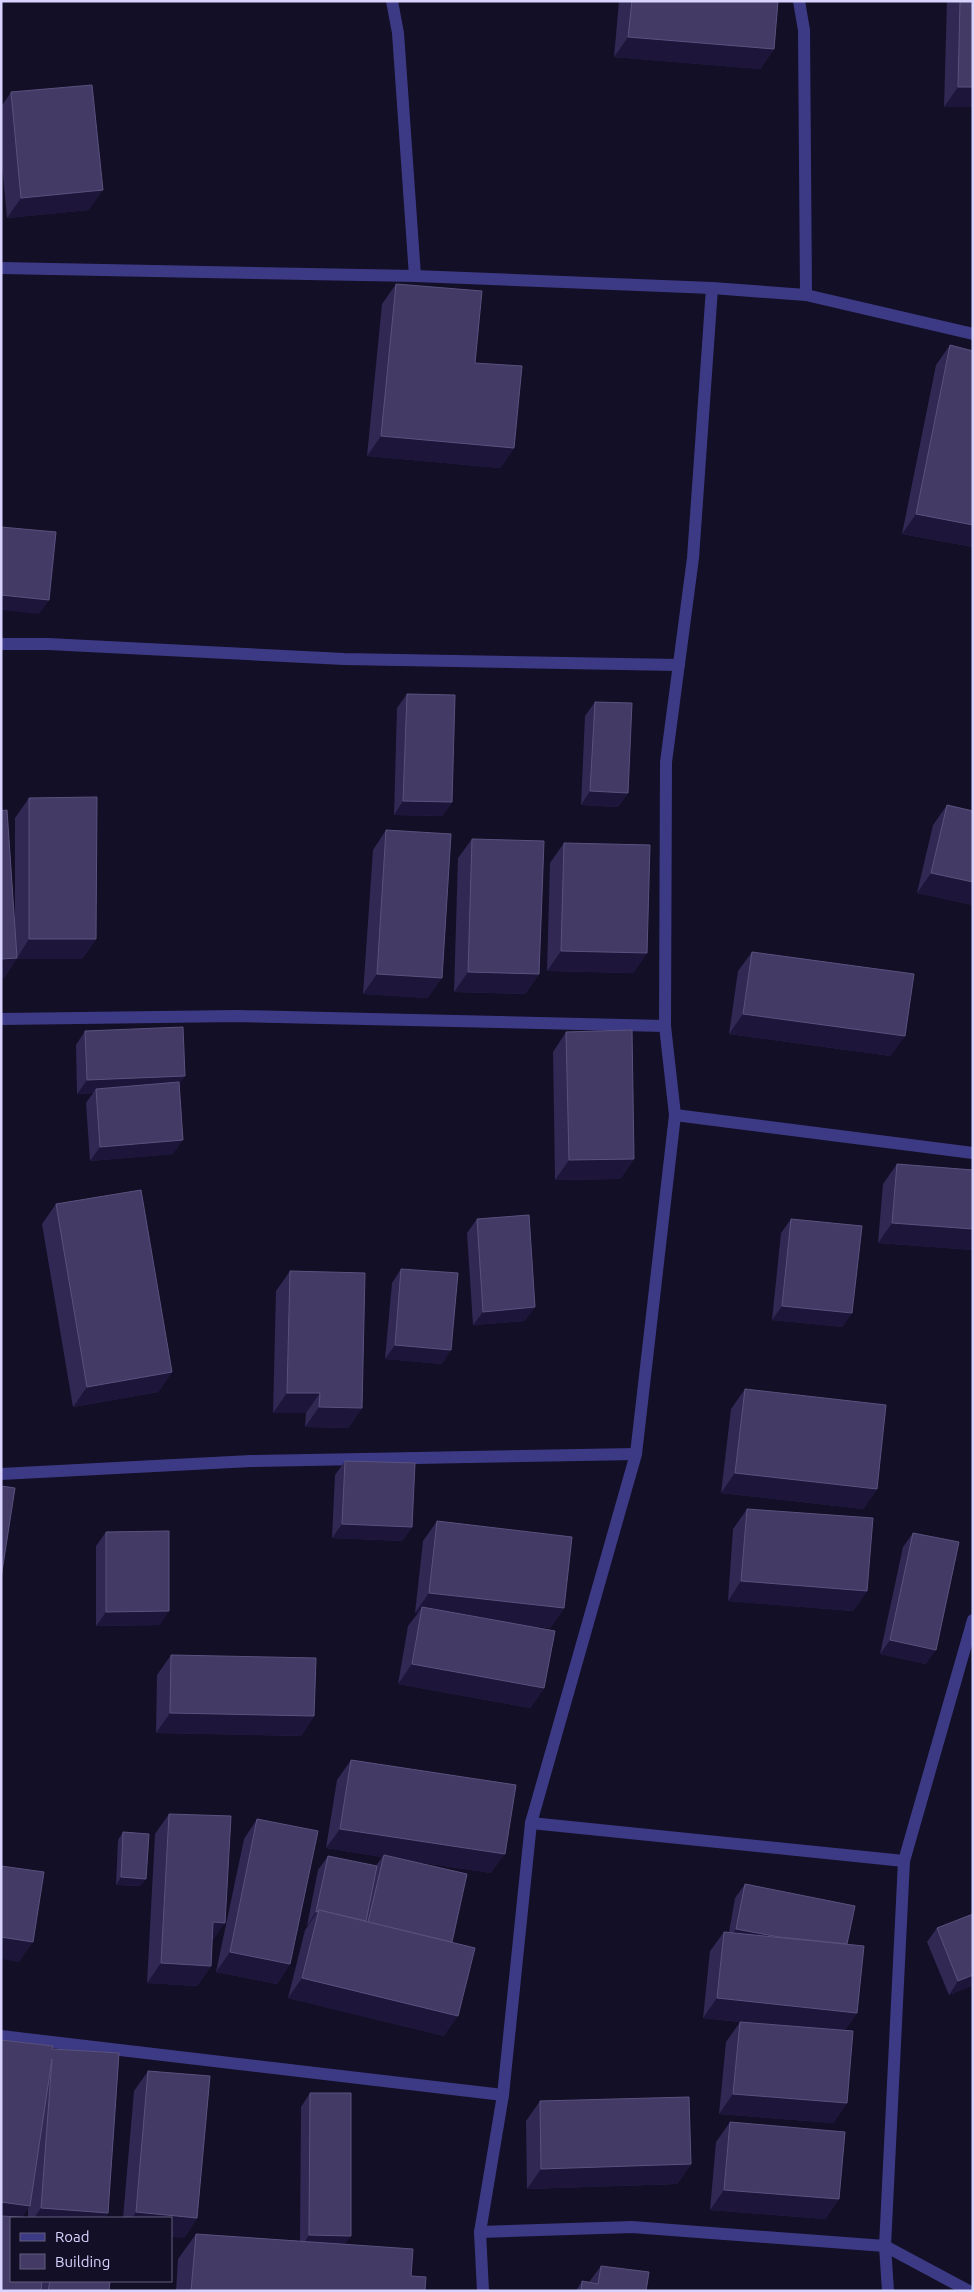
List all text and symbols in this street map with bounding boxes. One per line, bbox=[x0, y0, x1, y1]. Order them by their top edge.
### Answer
legend bbox=[10, 2217, 172, 2282]
text: Road bbox=[55, 2228, 90, 2245]
text: Building bbox=[55, 2253, 110, 2270]

